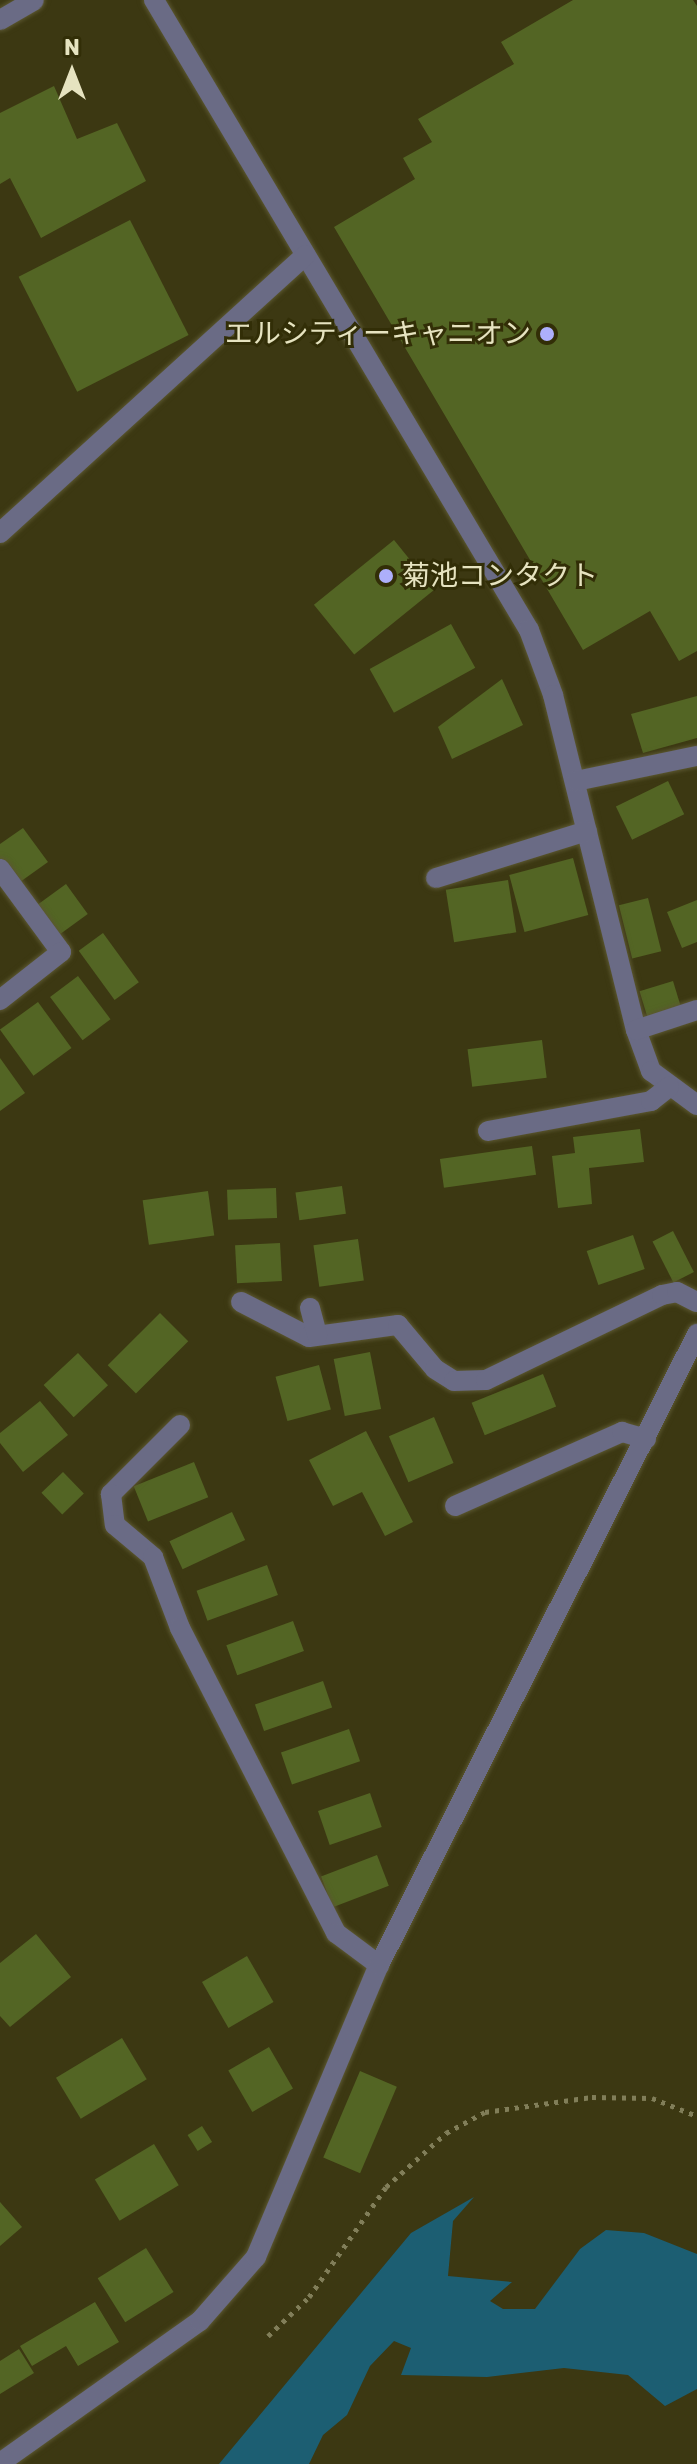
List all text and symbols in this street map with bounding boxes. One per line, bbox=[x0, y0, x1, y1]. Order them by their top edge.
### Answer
north arrow bbox=[32, 32, 112, 112]
text: N bbox=[64, 34, 80, 61]
place label: エルシティーキャニオン bbox=[223, 317, 531, 351]
marker: エルシティーキャニオン bbox=[538, 325, 556, 343]
place label: 菊池コンタクト bbox=[402, 559, 598, 593]
marker: 菊池コンタクト bbox=[377, 567, 395, 585]

